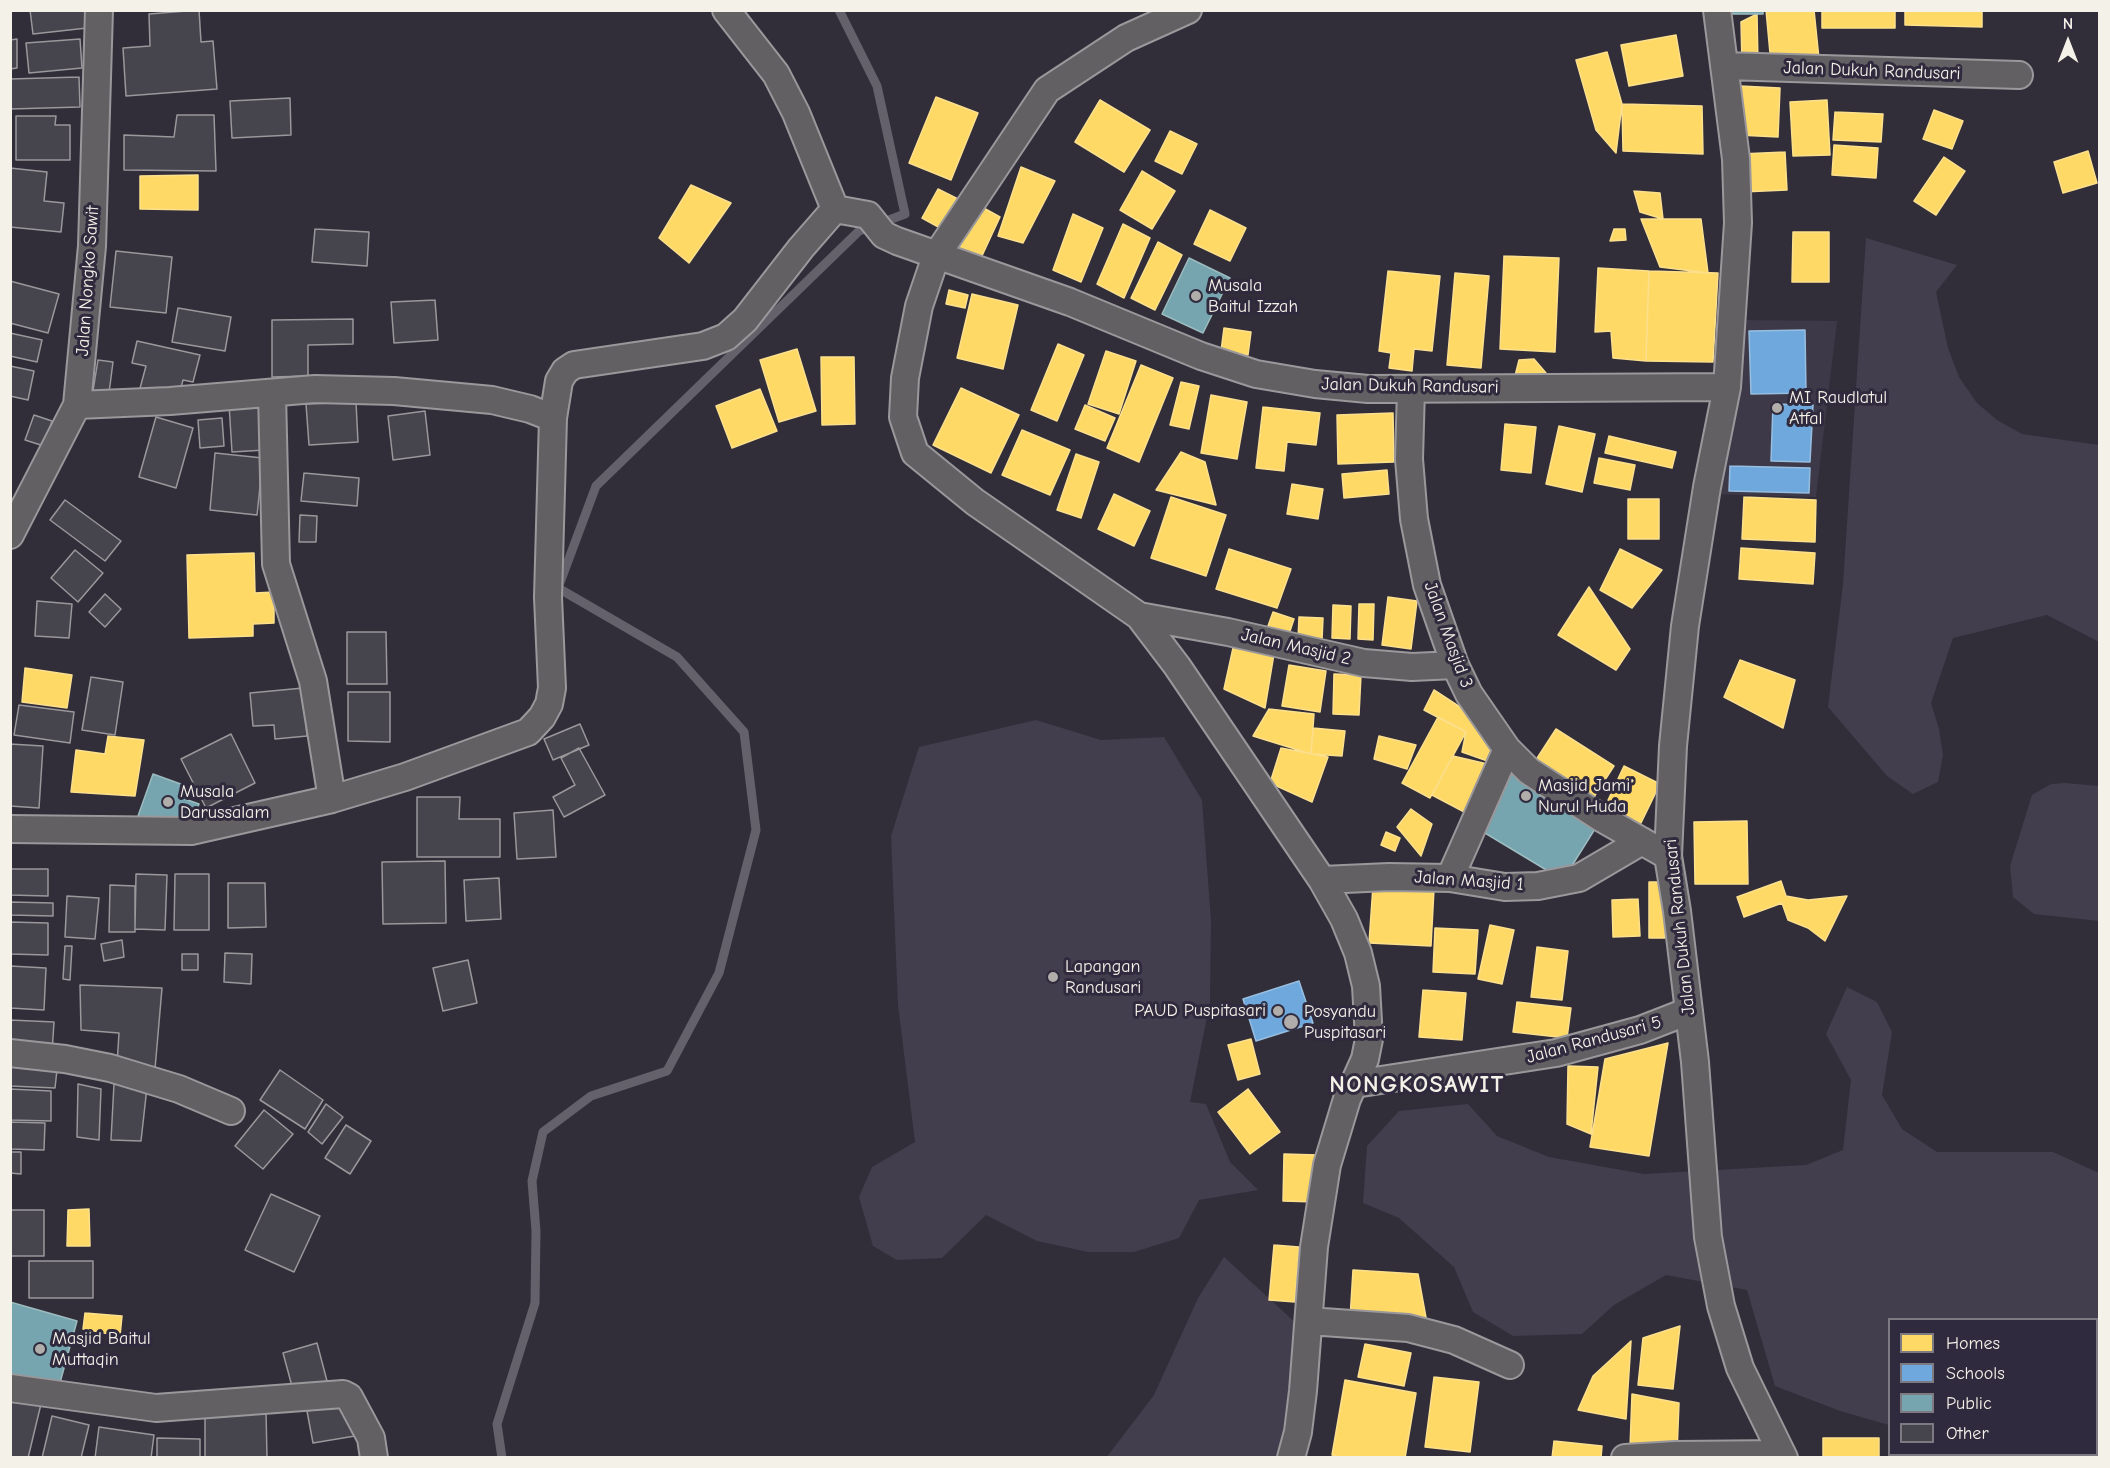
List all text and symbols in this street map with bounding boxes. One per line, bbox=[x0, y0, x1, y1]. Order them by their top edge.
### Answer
north arrow bbox=[2038, 12, 2098, 72]
text: N bbox=[2063, 15, 2073, 33]
street label: Jalan Dukuh Randusari bbox=[1783, 57, 1961, 85]
street label: Jalan Nongko Sawit bbox=[72, 205, 104, 357]
place label: Musala Baitul Izzah bbox=[1208, 275, 1298, 318]
marker: Musala Baitul Izzah bbox=[1189, 289, 1203, 303]
street label: Jalan Dukuh Randusari bbox=[1321, 374, 1499, 398]
place label: MI Raudlatul Atfal bbox=[1789, 387, 1887, 430]
marker: MI Raudlatul Atfal bbox=[1770, 401, 1784, 415]
street label: Jalan Masjid 3 bbox=[1419, 579, 1477, 691]
street label: Jalan Masjid 2 bbox=[1239, 624, 1353, 670]
place label: Masjid Jami' Nurul Huda bbox=[1538, 775, 1634, 818]
place label: Musala Darussalam bbox=[180, 781, 269, 824]
marker: Masjid Jami' Nurul Huda bbox=[1519, 789, 1533, 803]
marker: Musala Darussalam bbox=[161, 795, 175, 809]
street label: Jalan Dukuh Randusari bbox=[1660, 838, 1700, 1016]
street label: Jalan Masjid 1 bbox=[1414, 866, 1524, 896]
place label: Lapangan Randusari bbox=[1065, 956, 1141, 998]
marker: Lapangan Randusari bbox=[1046, 970, 1060, 984]
place label: PAUD Puspitasari bbox=[1134, 1000, 1266, 1022]
place label: Posyandu Puspitasari bbox=[1304, 1001, 1386, 1044]
marker: PAUD Puspitasari bbox=[1271, 1004, 1285, 1018]
street label: Jalan Randusari 5 bbox=[1524, 1012, 1664, 1068]
marker: Posyandu Puspitasari bbox=[1282, 1013, 1300, 1031]
district label: NONGKOSAWIT bbox=[1329, 1071, 1505, 1099]
legend bbox=[1888, 1318, 2098, 1456]
place label: Masjid Baitul Muttaqin bbox=[52, 1328, 151, 1370]
text: Homes bbox=[1946, 1333, 2000, 1354]
marker: Masjid Baitul Muttaqin bbox=[33, 1342, 47, 1356]
text: Schools bbox=[1946, 1363, 2005, 1384]
text: Public bbox=[1946, 1393, 1992, 1414]
text: Other bbox=[1946, 1423, 1989, 1444]

